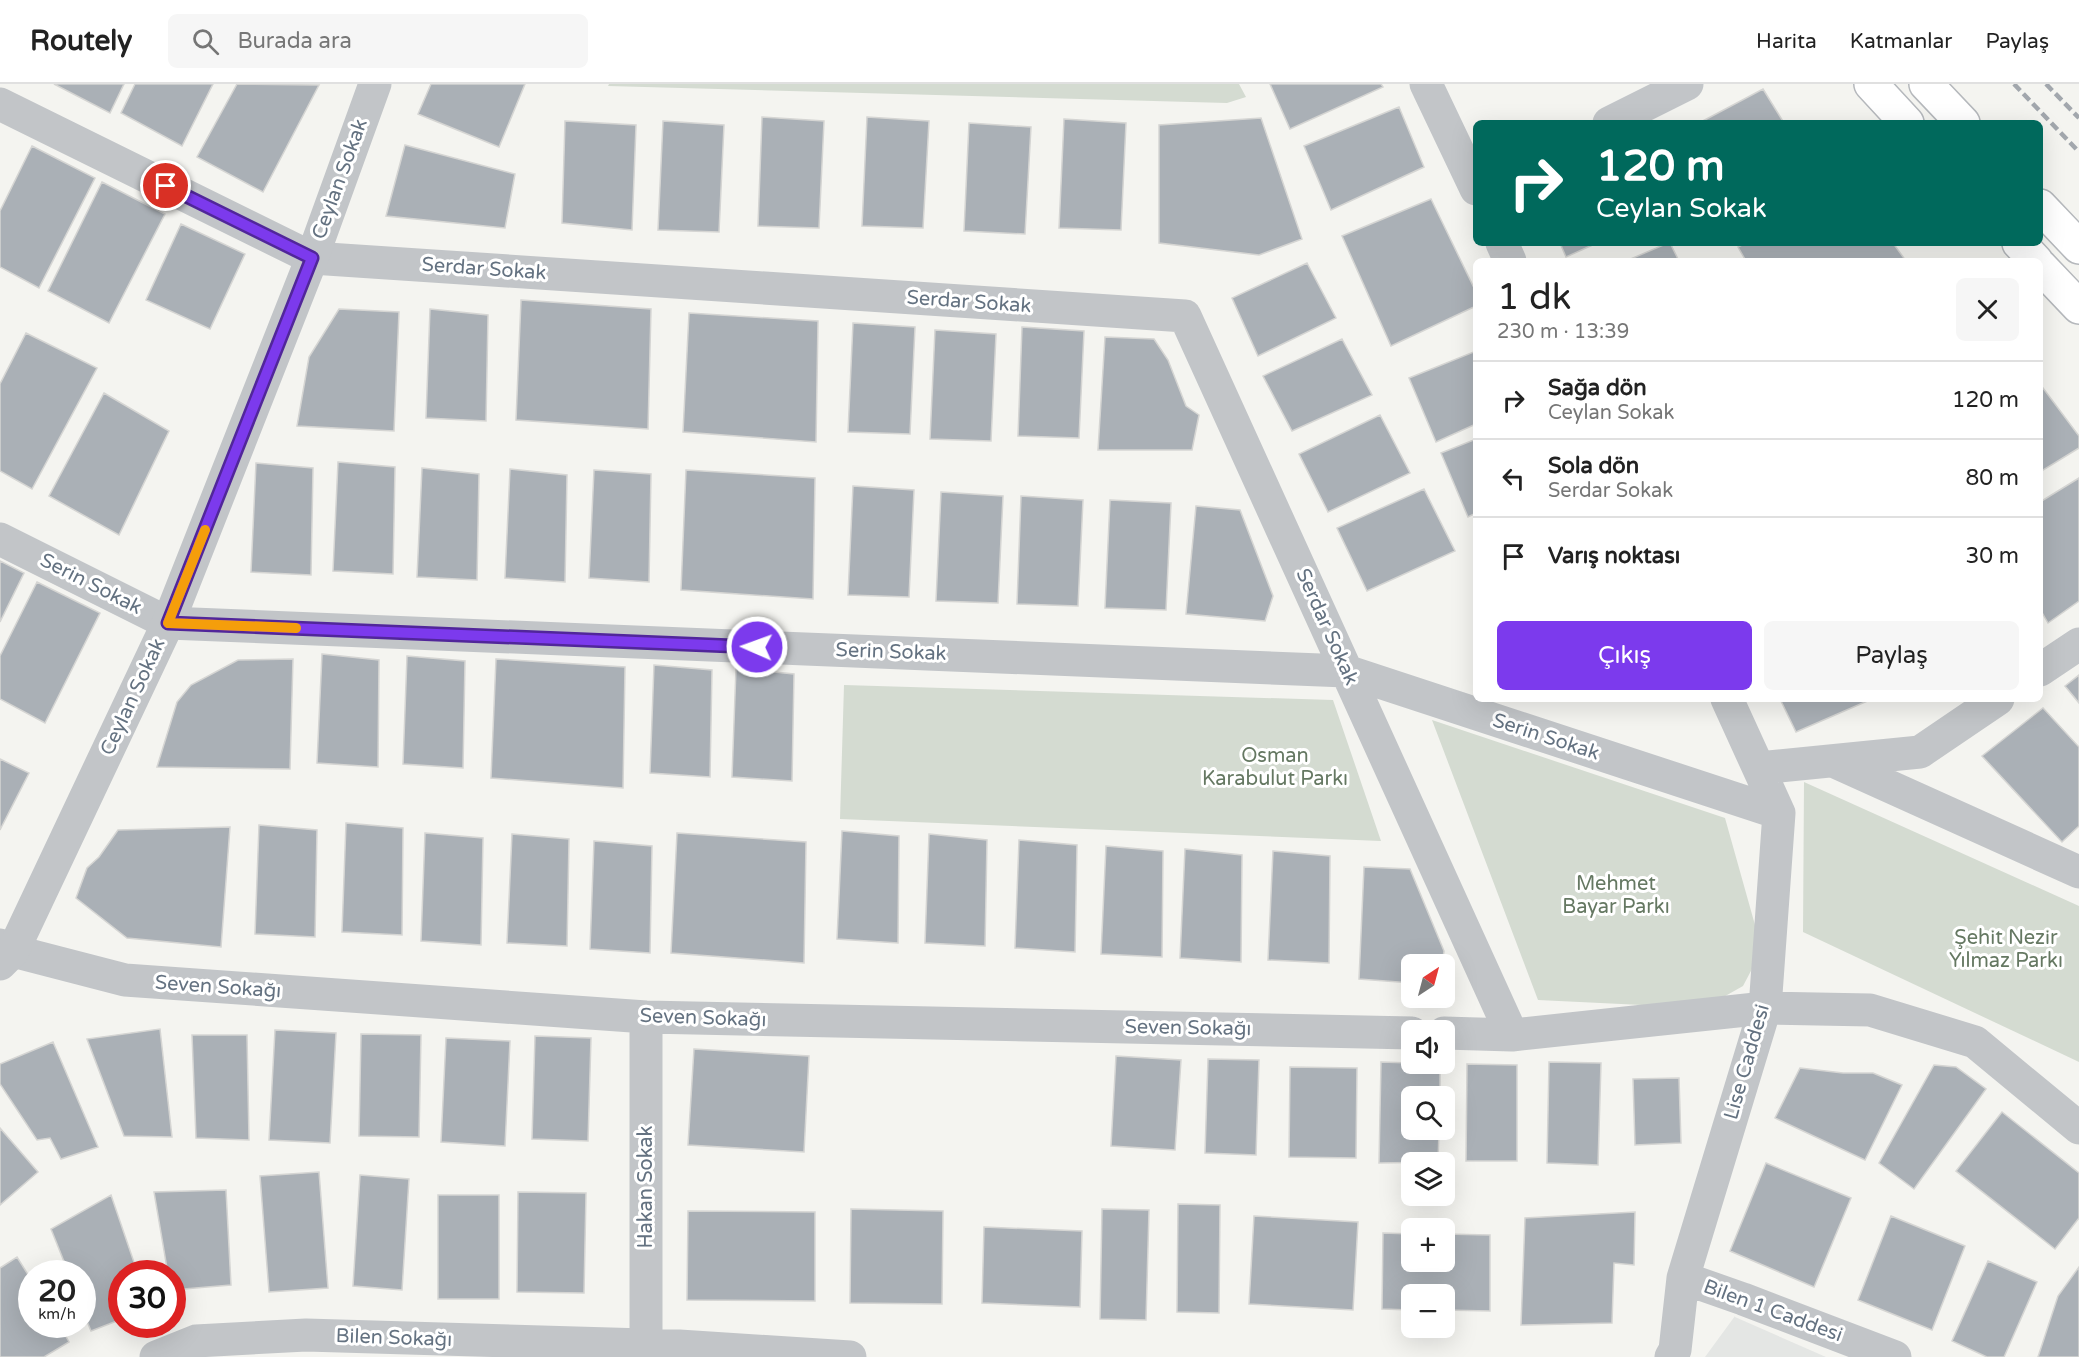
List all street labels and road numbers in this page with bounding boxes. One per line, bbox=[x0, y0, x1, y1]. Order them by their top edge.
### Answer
street label: Ceylan Sokak bbox=[307, 115, 373, 243]
street label: Serdar Sokak bbox=[421, 253, 547, 285]
street label: Serdar Sokak bbox=[906, 286, 1032, 318]
street label: Serin Sokak bbox=[36, 548, 146, 620]
street label: Serdar Sokak bbox=[1291, 565, 1363, 689]
street label: Ceylan Sokak bbox=[95, 635, 171, 759]
street label: Serin Sokak bbox=[835, 638, 947, 666]
street label: Serin Sokak bbox=[1490, 708, 1603, 766]
street label: Seven Sokağı bbox=[154, 971, 282, 1003]
street label: Lise Caddesi bbox=[1719, 1002, 1775, 1122]
street label: Seven Sokağı bbox=[639, 1004, 767, 1032]
street label: Seven Sokağı bbox=[1124, 1015, 1252, 1041]
street label: Hakan Sokak bbox=[634, 1125, 658, 1248]
street label: Bilen 1 Caddesi bbox=[1700, 1275, 1846, 1347]
street label: Bilen Sokağı bbox=[335, 1324, 453, 1352]

